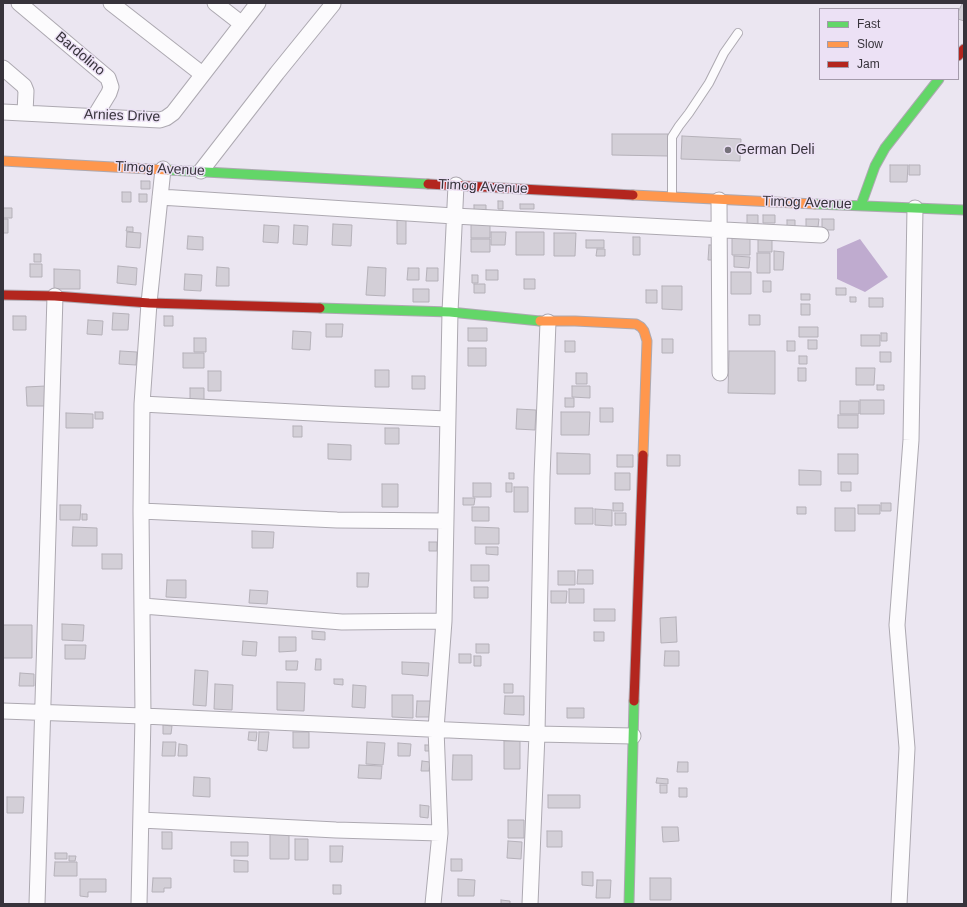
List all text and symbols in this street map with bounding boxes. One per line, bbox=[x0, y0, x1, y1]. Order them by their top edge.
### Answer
legend bbox=[819, 8, 959, 80]
text: Fast bbox=[857, 17, 880, 31]
street label: Bardolino bbox=[52, 29, 108, 79]
text: Slow bbox=[857, 37, 883, 51]
text: Jam bbox=[857, 57, 880, 71]
street label: Arnies Drive bbox=[84, 106, 160, 126]
place label: German Deli bbox=[736, 142, 815, 158]
marker: German Deli bbox=[723, 145, 733, 155]
street label: Timog Avenue bbox=[115, 158, 205, 180]
street label: Timog Avenue bbox=[438, 176, 528, 198]
street label: Timog Avenue bbox=[762, 193, 852, 213]

